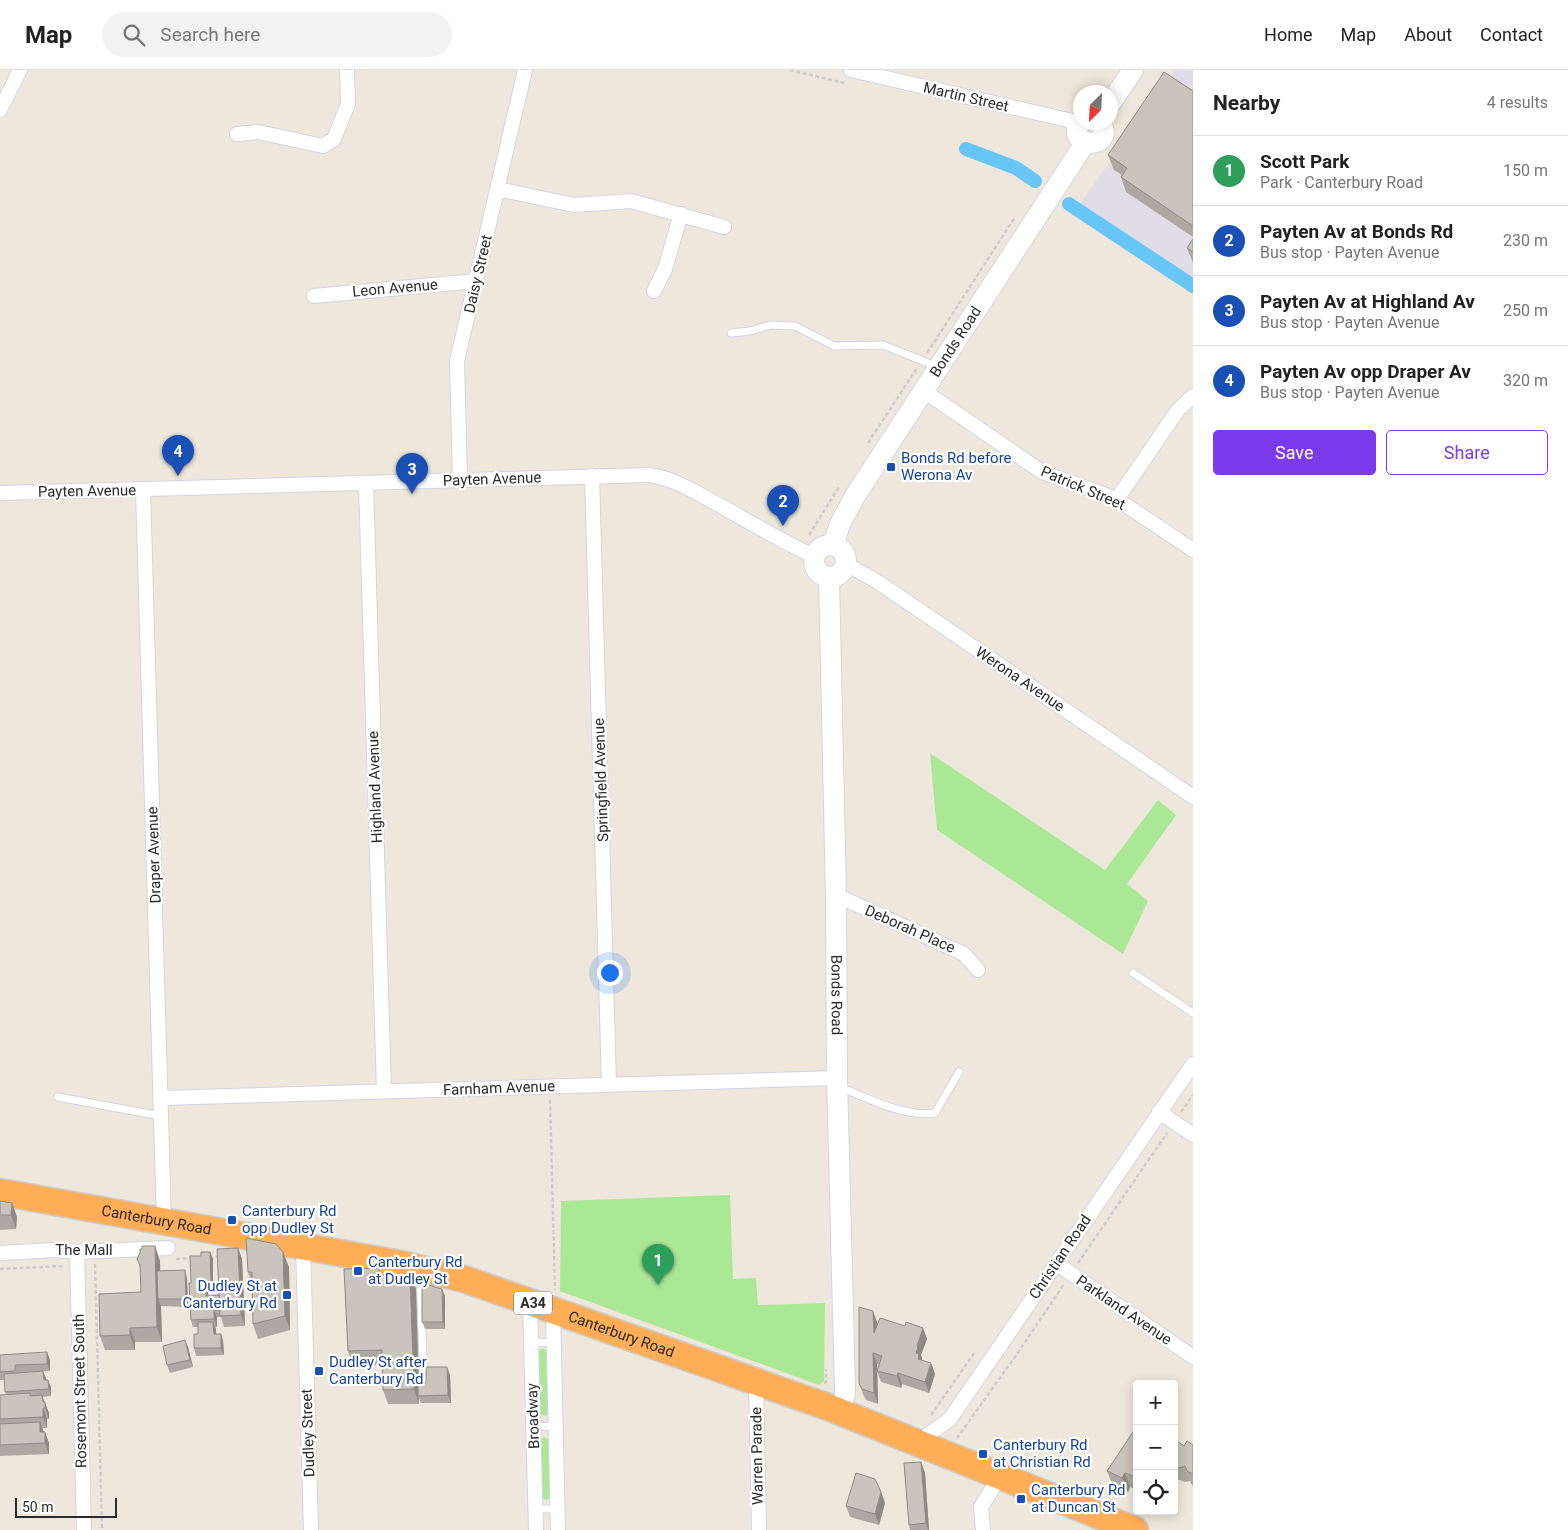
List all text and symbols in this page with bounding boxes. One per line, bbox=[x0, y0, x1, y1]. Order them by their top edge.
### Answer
search box bbox=[102, 12, 452, 57]
text: Map bbox=[25, 21, 72, 49]
icon: search bbox=[120, 21, 148, 49]
text: Search here bbox=[160, 23, 260, 46]
text: Home bbox=[1264, 24, 1313, 45]
text: Map bbox=[1341, 24, 1376, 45]
text: About bbox=[1404, 24, 1452, 45]
text: Contact bbox=[1480, 24, 1543, 45]
street label: Martin Street bbox=[922, 78, 1010, 116]
north arrow bbox=[1073, 85, 1118, 130]
text: Nearby bbox=[1213, 91, 1280, 115]
text: 4 results bbox=[1487, 93, 1548, 112]
text: Scott Park bbox=[1260, 150, 1349, 173]
text: 1 bbox=[1224, 161, 1234, 180]
text: 150 m bbox=[1503, 161, 1548, 180]
text: Park · Canterbury Road bbox=[1260, 173, 1423, 192]
text: Payten Av at Bonds Rd bbox=[1260, 220, 1453, 243]
text: 2 bbox=[1224, 231, 1234, 250]
text: 230 m bbox=[1503, 231, 1548, 250]
street label: Daisy Street bbox=[460, 233, 496, 315]
text: Bus stop · Payten Avenue bbox=[1260, 243, 1440, 262]
street label: Leon Avenue bbox=[352, 275, 438, 301]
text: Payten Av at Highland Av bbox=[1260, 290, 1475, 313]
text: 3 bbox=[1224, 301, 1234, 320]
text: 250 m bbox=[1503, 301, 1548, 320]
street label: Bonds Road bbox=[926, 303, 985, 380]
text: Bus stop · Payten Avenue bbox=[1260, 313, 1440, 332]
text: Payten Av opp Draper Av bbox=[1260, 360, 1471, 383]
text: 4 bbox=[1224, 371, 1234, 390]
text: 320 m bbox=[1503, 371, 1548, 390]
text: Bus stop · Payten Avenue bbox=[1260, 383, 1440, 402]
button: Save bbox=[1213, 430, 1376, 475]
button: Share bbox=[1386, 430, 1548, 475]
pin: 4 bbox=[162, 435, 194, 476]
place label: Bonds Rd before Werona Av bbox=[901, 449, 1012, 484]
pin: 3 bbox=[396, 453, 428, 494]
marker: Bonds Rd before Werona Av bbox=[885, 461, 897, 473]
street label: Patrick Street bbox=[1038, 462, 1128, 514]
street label: Payten Avenue bbox=[442, 468, 542, 490]
street label: Payten Avenue bbox=[38, 481, 136, 501]
pin: 2 bbox=[767, 485, 799, 526]
street label: Werona Avenue bbox=[972, 643, 1068, 715]
street label: Springfield Avenue bbox=[590, 718, 612, 842]
street label: Highland Avenue bbox=[364, 731, 386, 843]
street label: Draper Avenue bbox=[143, 806, 165, 904]
street label: Deborah Place bbox=[862, 901, 958, 957]
street label: Bonds Road bbox=[827, 955, 846, 1035]
your location bbox=[597, 960, 623, 986]
street label: Farnham Avenue bbox=[443, 1077, 555, 1099]
street label: Canterbury Road bbox=[100, 1201, 213, 1239]
place label: Canterbury Rd opp Dudley St bbox=[242, 1202, 337, 1237]
street label: Christian Road bbox=[1025, 1211, 1095, 1303]
marker: Canterbury Rd opp Dudley St bbox=[226, 1214, 238, 1226]
street label: The Mall bbox=[55, 1241, 113, 1259]
pin: 1 bbox=[642, 1244, 674, 1285]
place label: Canterbury Rd at Dudley St bbox=[368, 1253, 463, 1288]
marker: Canterbury Rd at Dudley St bbox=[352, 1265, 364, 1277]
street label: Parkland Avenue bbox=[1073, 1271, 1175, 1349]
place label: Dudley St at Canterbury Rd bbox=[182, 1277, 277, 1312]
marker: Dudley St at Canterbury Rd bbox=[281, 1289, 293, 1301]
road number: A34 bbox=[514, 1292, 552, 1314]
street label: Canterbury Road bbox=[566, 1307, 677, 1361]
street label: Rosemont Street South bbox=[70, 1314, 90, 1468]
place label: Dudley St after Canterbury Rd bbox=[329, 1353, 427, 1388]
marker: Dudley St after Canterbury Rd bbox=[313, 1365, 325, 1377]
map controls bbox=[1133, 1380, 1178, 1515]
button: + bbox=[1133, 1380, 1178, 1425]
street label: Broadway bbox=[523, 1383, 543, 1449]
street label: Dudley Street bbox=[297, 1388, 319, 1478]
street label: Warren Parade bbox=[747, 1407, 767, 1505]
button: − bbox=[1133, 1425, 1178, 1470]
place label: Canterbury Rd at Christian Rd bbox=[993, 1436, 1091, 1471]
marker: Canterbury Rd at Christian Rd bbox=[977, 1448, 989, 1460]
button: locate bbox=[1133, 1470, 1178, 1515]
place label: Canterbury Rd at Duncan St bbox=[1031, 1481, 1126, 1516]
marker: Canterbury Rd at Duncan St bbox=[1015, 1493, 1027, 1505]
scale bar bbox=[15, 1495, 118, 1518]
text: 50 m bbox=[22, 1499, 54, 1515]

